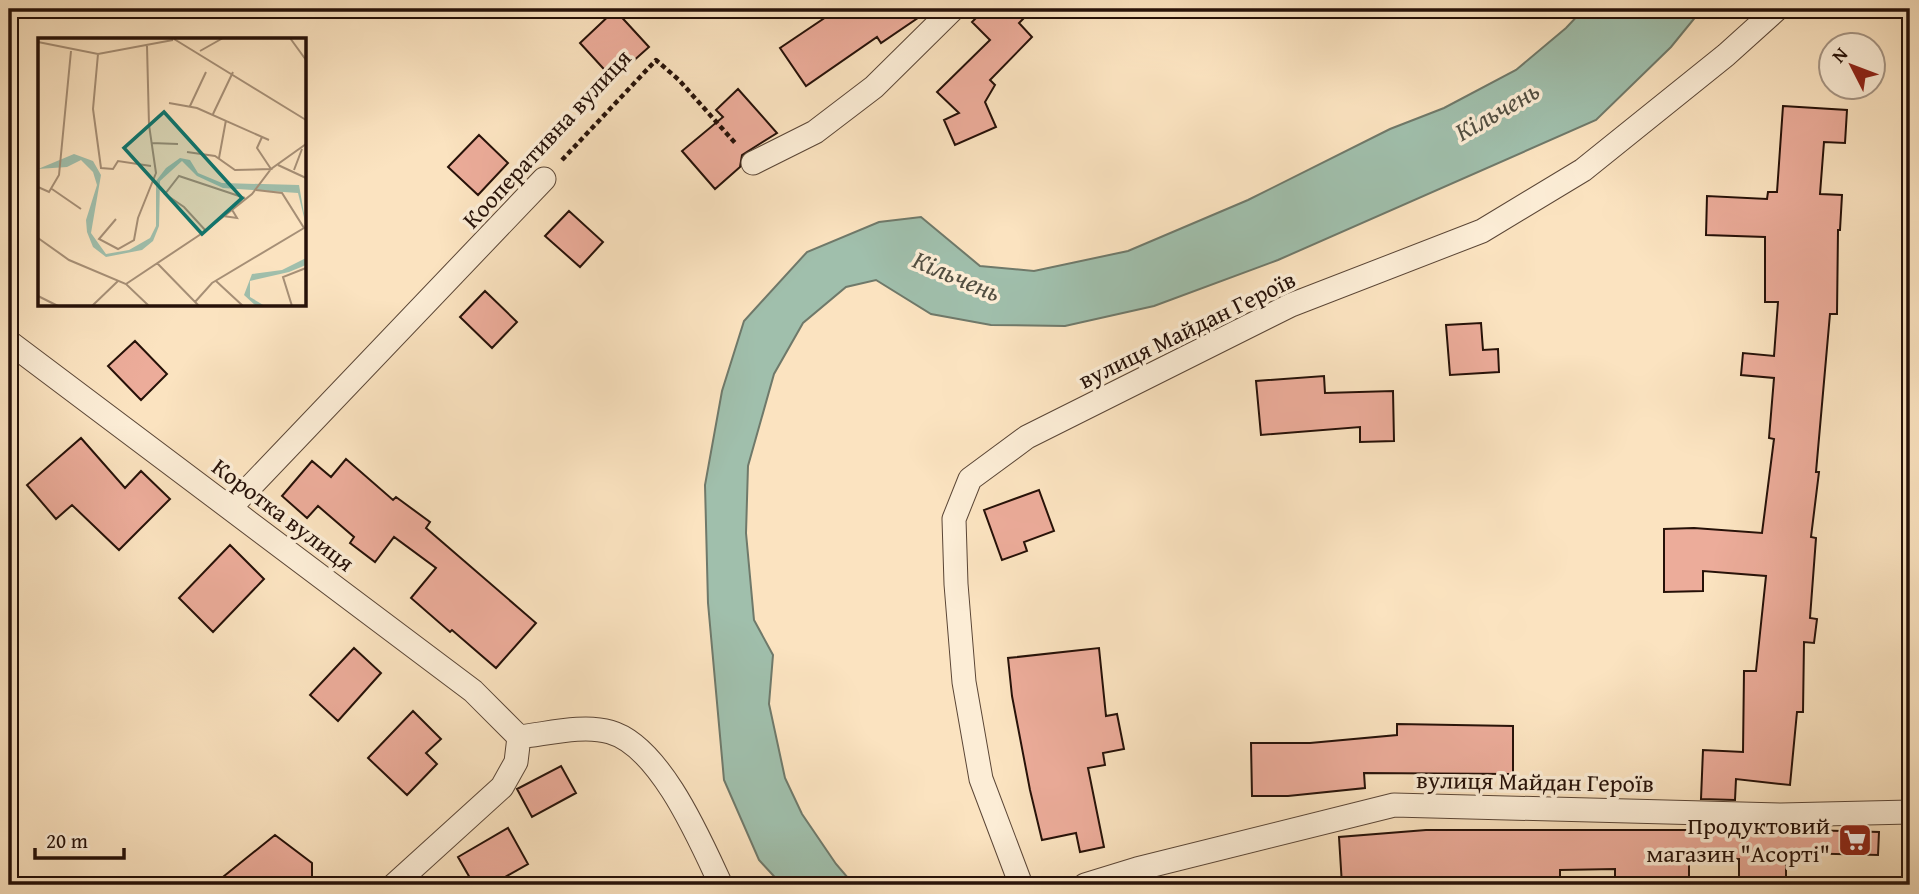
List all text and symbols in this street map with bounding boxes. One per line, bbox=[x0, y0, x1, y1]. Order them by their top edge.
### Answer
north arrow bbox=[1818, 32, 1888, 102]
inset map bbox=[38, 38, 306, 306]
text: N bbox=[1825, 40, 1854, 69]
street label: Кооперативна вулиця bbox=[454, 41, 639, 236]
water label: Кільчень bbox=[1447, 71, 1546, 150]
water label: Кільчень bbox=[907, 240, 1007, 311]
street label: вулиця Майдан Героїв bbox=[1072, 262, 1301, 397]
street label: Коротка вулиця bbox=[205, 449, 362, 580]
street label: вулиця Майдан Героїв bbox=[1416, 762, 1654, 801]
place label: Продуктовий магазин "Асорті" bbox=[1646, 808, 1830, 871]
scale bar bbox=[35, 817, 124, 861]
supermarket icon: Продуктовий магазин "Асорті" bbox=[1836, 821, 1874, 859]
text: 20 m bbox=[46, 825, 88, 856]

